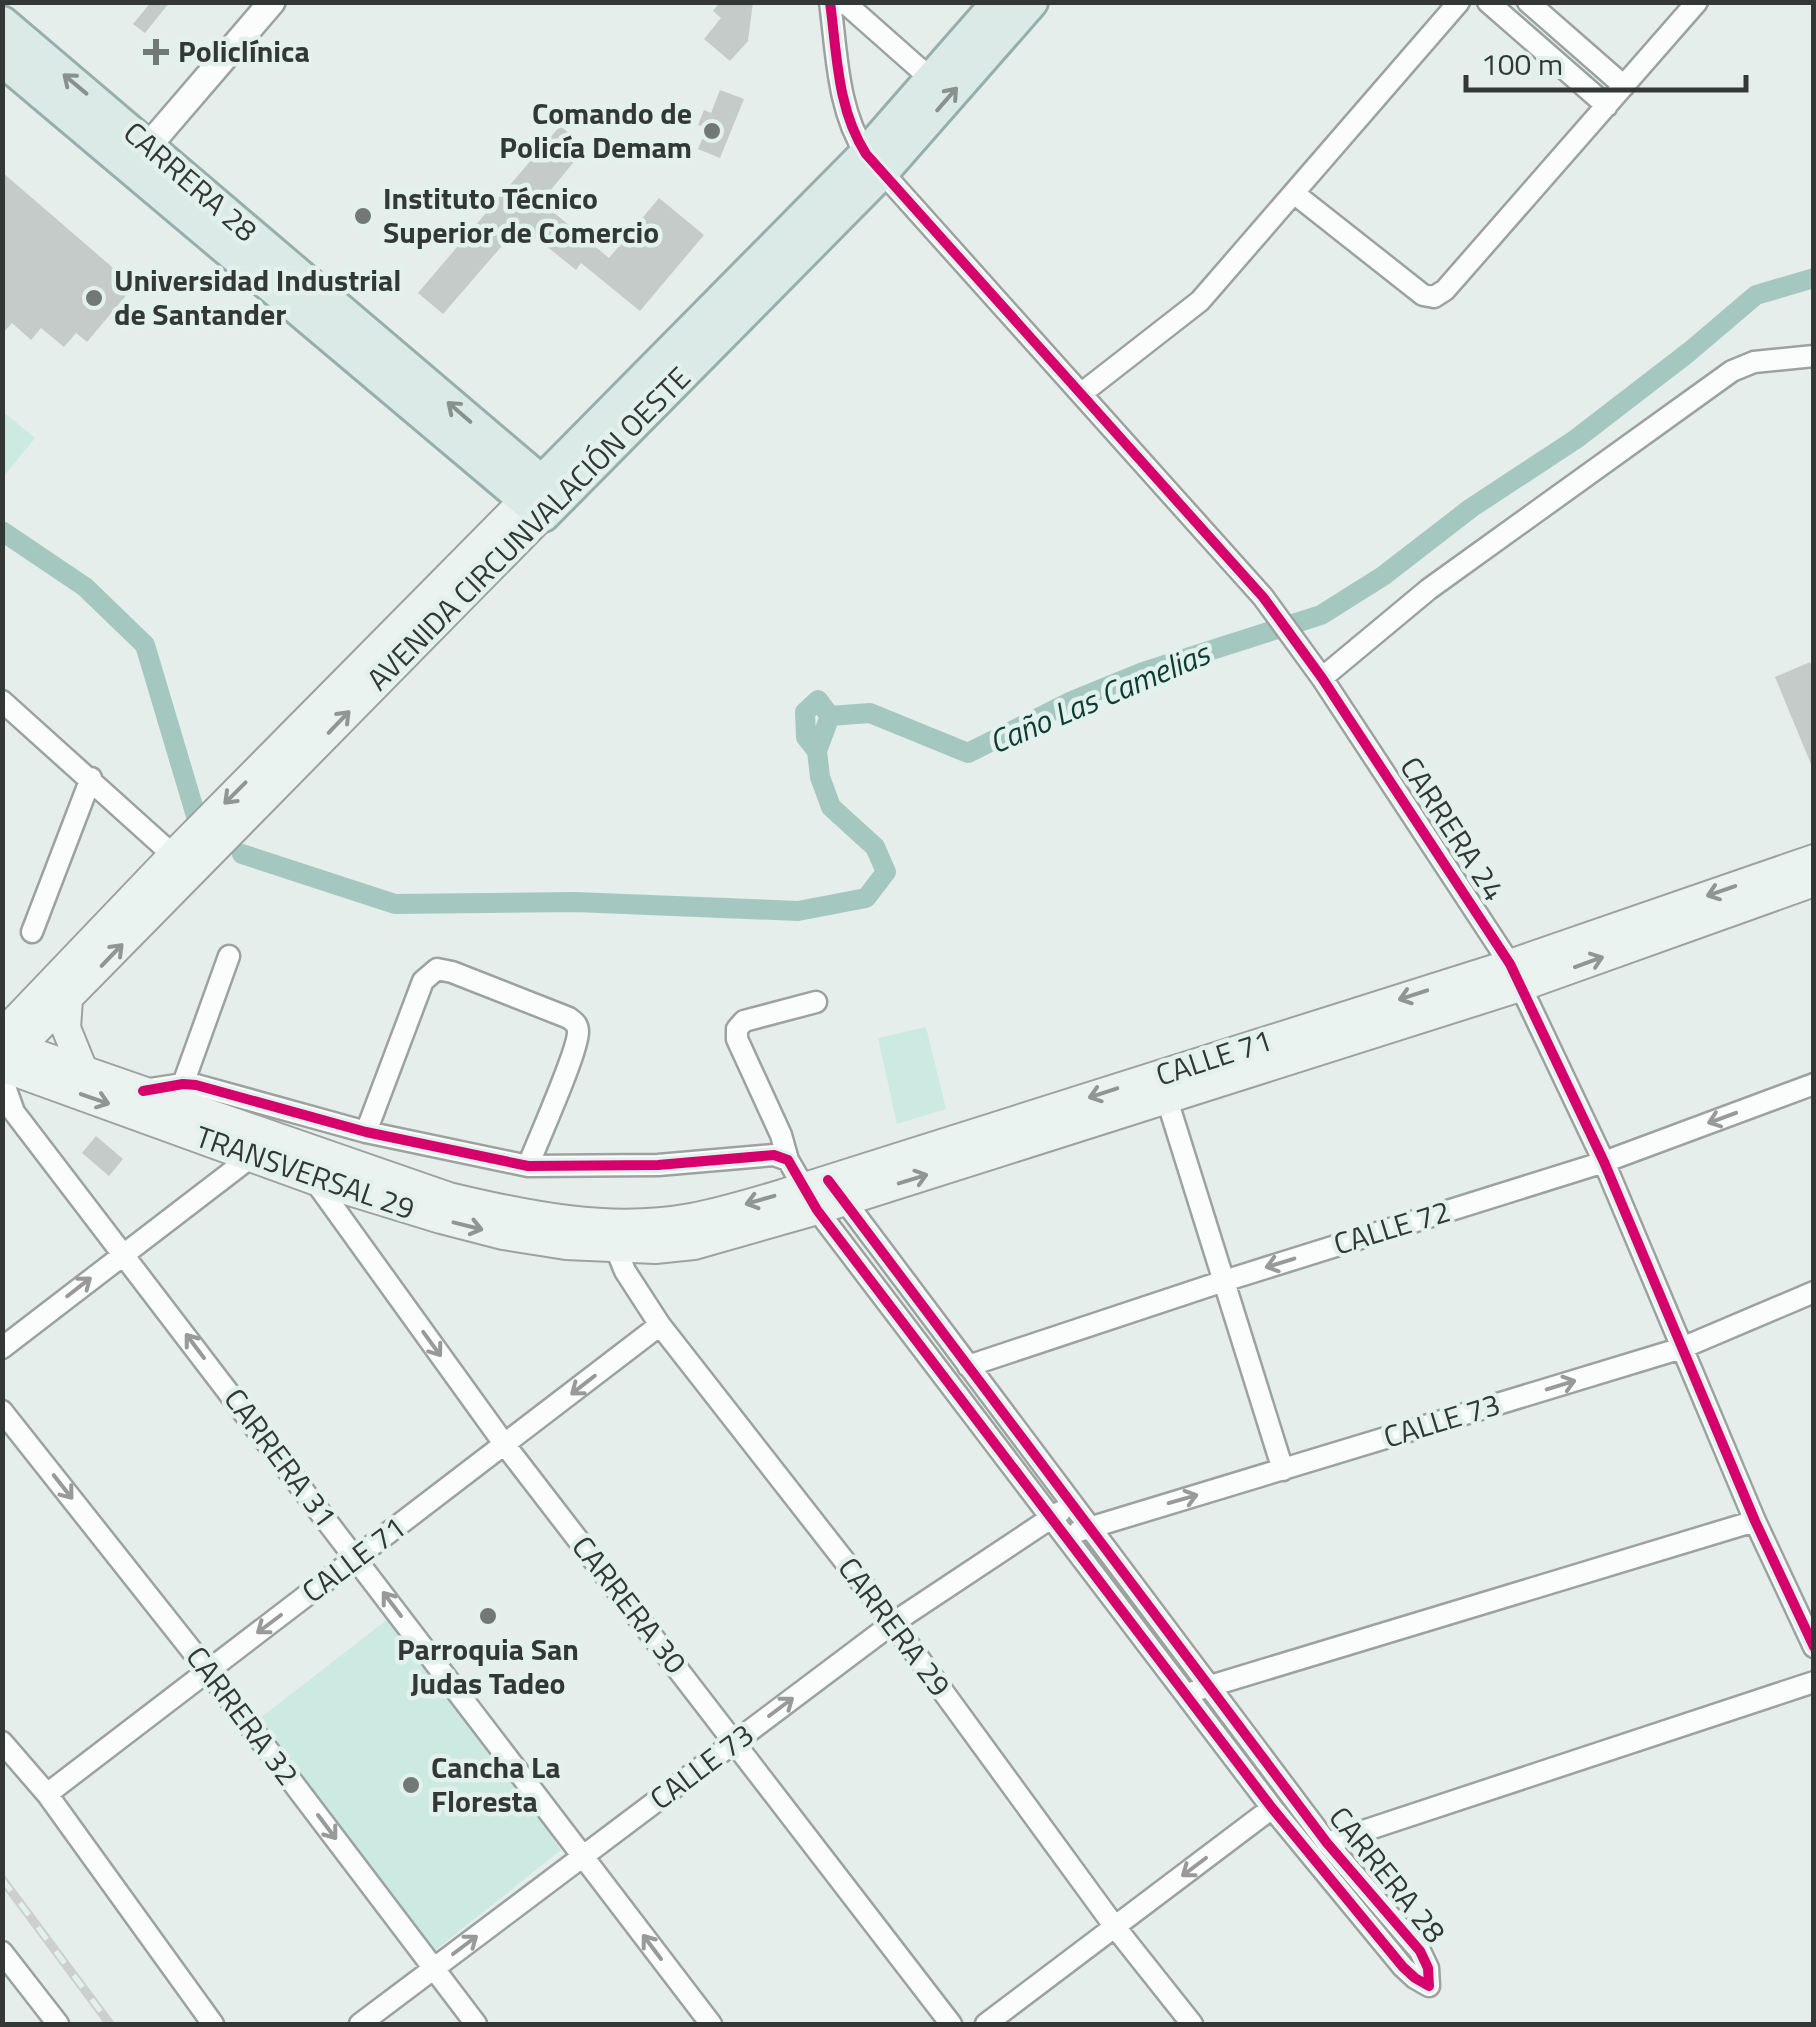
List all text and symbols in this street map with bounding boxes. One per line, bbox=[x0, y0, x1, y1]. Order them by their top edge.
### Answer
place label: Policlínica bbox=[178, 28, 310, 74]
scale bar bbox=[1466, 30, 1746, 92]
marker: Policlínica bbox=[143, 39, 169, 65]
text: 100 m bbox=[1481, 41, 1563, 87]
one-way arrow bbox=[63, 74, 89, 96]
one-way arrow bbox=[935, 87, 957, 113]
place label: Comando de Policía Demam bbox=[499, 90, 692, 170]
street label: CARRERA 28 bbox=[114, 110, 268, 252]
marker: Comando de Policía Demam bbox=[701, 120, 723, 142]
place label: Instituto Técnico Superior de Comercio bbox=[383, 175, 659, 255]
marker: Instituto Técnico Superior de Comercio bbox=[352, 205, 374, 227]
place label: Universidad Industrial de Santander bbox=[114, 257, 401, 337]
marker: Universidad Industrial de Santander bbox=[83, 287, 105, 309]
street label: AVENIDA CIRCUNVALACIÓN OESTE bbox=[356, 356, 701, 701]
one-way arrow bbox=[446, 401, 472, 423]
water label: Caño Las Camelias bbox=[981, 628, 1218, 765]
one-way arrow bbox=[327, 711, 351, 735]
street label: CARRERA 24 bbox=[1389, 747, 1517, 910]
one-way arrow bbox=[223, 780, 247, 804]
one-way arrow bbox=[1706, 884, 1738, 902]
one-way arrow bbox=[99, 943, 123, 967]
one-way arrow bbox=[1573, 952, 1604, 970]
one-way arrow bbox=[1398, 987, 1430, 1005]
street label: CALLE 71 bbox=[1150, 1017, 1278, 1097]
one-way arrow bbox=[1088, 1085, 1120, 1103]
one-way arrow bbox=[78, 1091, 109, 1109]
one-way arrow bbox=[1707, 1110, 1738, 1128]
street label: TRANSVERSAL 29 bbox=[190, 1113, 421, 1231]
one-way arrow bbox=[897, 1168, 928, 1186]
street label: CALLE 72 bbox=[1328, 1188, 1456, 1267]
one-way arrow bbox=[745, 1192, 776, 1210]
one-way arrow bbox=[451, 1218, 483, 1236]
one-way arrow bbox=[1265, 1255, 1297, 1273]
one-way arrow bbox=[65, 1277, 92, 1298]
one-way arrow bbox=[422, 1330, 443, 1357]
one-way arrow bbox=[184, 1333, 205, 1360]
one-way arrow bbox=[570, 1374, 597, 1395]
one-way arrow bbox=[1545, 1375, 1577, 1393]
street label: CARRERA 31 bbox=[213, 1378, 349, 1537]
street label: CALLE 73 bbox=[1378, 1381, 1506, 1460]
one-way arrow bbox=[52, 1474, 74, 1500]
one-way arrow bbox=[1167, 1489, 1198, 1507]
street label: CALLE 71 bbox=[292, 1505, 415, 1614]
street label: CARRERA 30 bbox=[561, 1526, 698, 1683]
street label: CARRERA 29 bbox=[827, 1547, 963, 1706]
one-way arrow bbox=[382, 1591, 403, 1618]
marker: Parroquia San Judas Tadeo bbox=[477, 1605, 499, 1627]
one-way arrow bbox=[256, 1614, 283, 1635]
place label: Parroquia San Judas Tadeo bbox=[397, 1626, 579, 1706]
street label: CARRERA 32 bbox=[175, 1636, 311, 1795]
one-way arrow bbox=[767, 1697, 794, 1718]
street label: CALLE 73 bbox=[640, 1712, 763, 1821]
place label: Cancha La Floresta bbox=[431, 1744, 561, 1824]
marker: Cancha La Floresta bbox=[400, 1774, 422, 1796]
street label: CARRERA 28 bbox=[1318, 1796, 1457, 1953]
one-way arrow bbox=[316, 1813, 337, 1840]
one-way arrow bbox=[1181, 1857, 1208, 1878]
one-way arrow bbox=[451, 1934, 478, 1955]
one-way arrow bbox=[642, 1934, 663, 1961]

